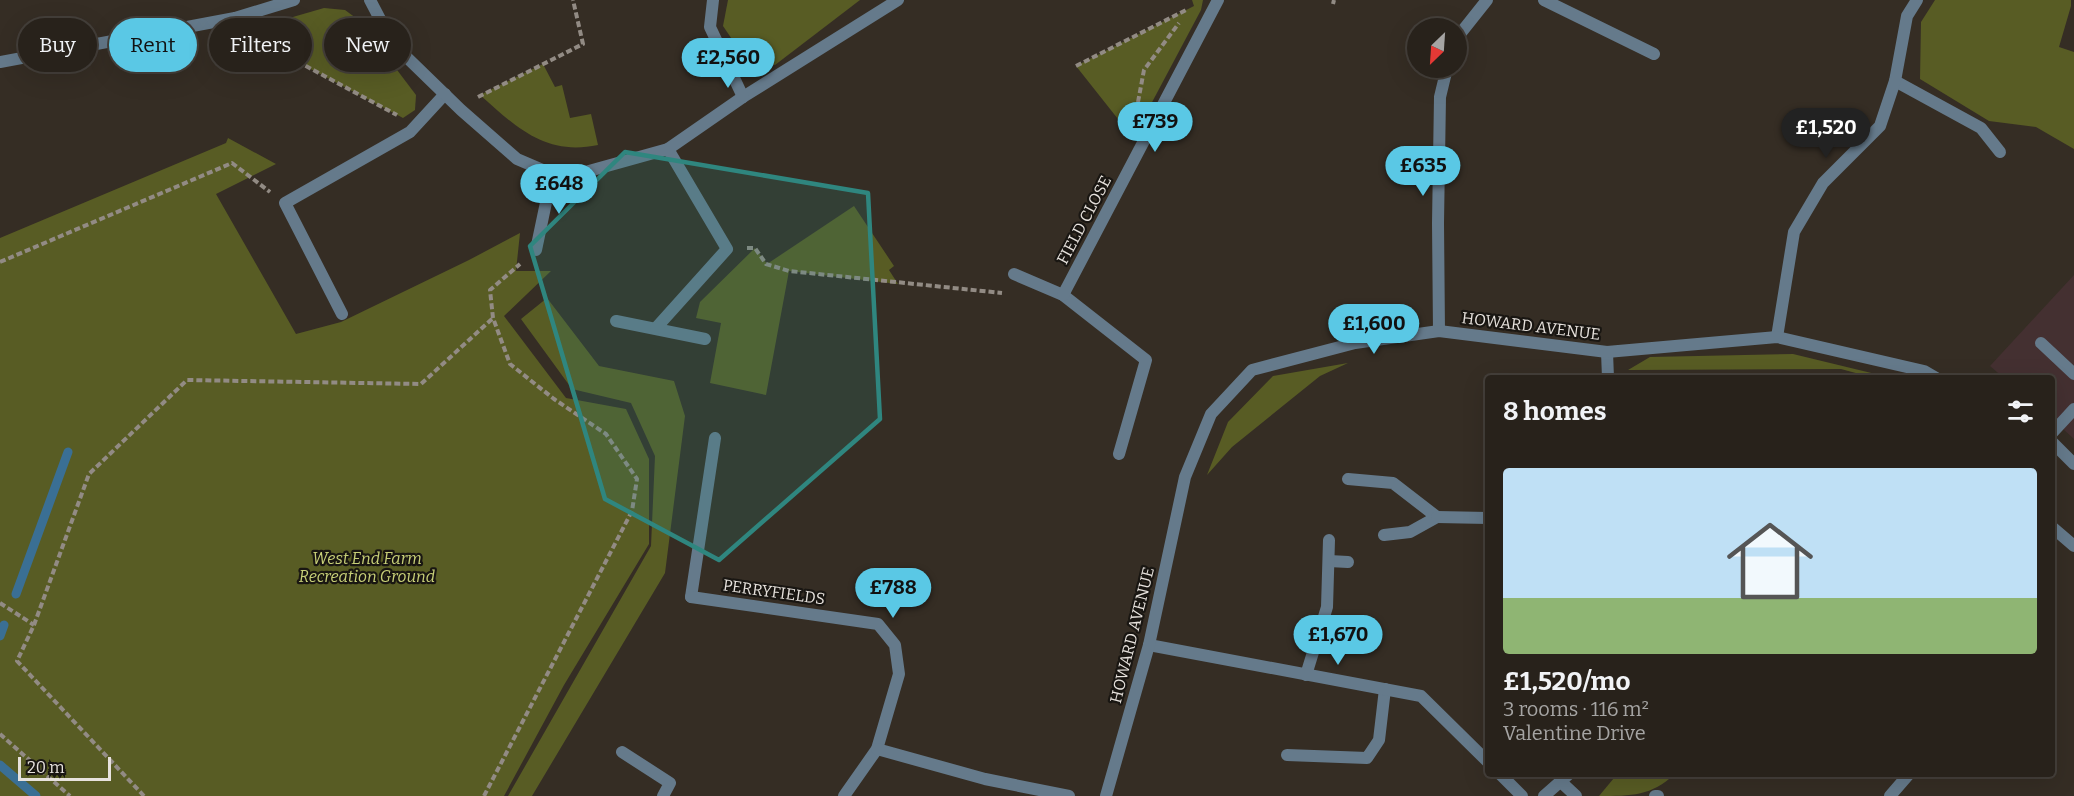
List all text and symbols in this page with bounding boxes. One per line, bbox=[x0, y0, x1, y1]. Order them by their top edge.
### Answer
chip: Buy bbox=[18, 18, 97, 72]
chip: Rent bbox=[109, 18, 197, 72]
chip: Filters bbox=[209, 18, 312, 72]
chip: New bbox=[324, 18, 411, 72]
north arrow bbox=[1407, 18, 1467, 78]
map controls bbox=[1407, 18, 1467, 78]
pin: £2,560 bbox=[679, 38, 777, 89]
text: £2,560 bbox=[696, 45, 760, 69]
pin: £739 bbox=[1119, 102, 1191, 153]
pin: £1,520 bbox=[1777, 108, 1875, 159]
text: £739 bbox=[1132, 109, 1178, 133]
text: £1,520 bbox=[1795, 115, 1857, 139]
pin: £635 bbox=[1387, 146, 1459, 197]
text: £635 bbox=[1399, 153, 1447, 177]
pin: £648 bbox=[523, 164, 595, 215]
text: £648 bbox=[534, 171, 584, 195]
street label: FIELD CLOSE bbox=[1053, 173, 1115, 267]
pin: £1,600 bbox=[1325, 304, 1423, 355]
street label: HOWARD AVENUE bbox=[1460, 308, 1602, 344]
text: £1,600 bbox=[1342, 311, 1406, 335]
icon: filters bbox=[2004, 395, 2037, 428]
text: 8 homes bbox=[1503, 396, 1607, 427]
icon: home bbox=[1716, 507, 1824, 615]
park label: West End Farm Recreation Ground bbox=[299, 549, 435, 586]
street label: HOWARD AVENUE bbox=[1106, 565, 1158, 705]
pin: £788 bbox=[857, 568, 929, 619]
street label: PERRYFIELDS bbox=[722, 575, 826, 609]
text: £788 bbox=[869, 575, 917, 599]
pin: £1,670 bbox=[1289, 615, 1387, 666]
text: £1,670 bbox=[1308, 622, 1368, 646]
text: £1,520/mo bbox=[1503, 666, 1630, 697]
text: 3 rooms · 116 m² bbox=[1503, 697, 1649, 721]
text: Valentine Drive bbox=[1503, 721, 1646, 745]
scale bar bbox=[18, 754, 111, 782]
text: 20 m bbox=[27, 758, 64, 777]

